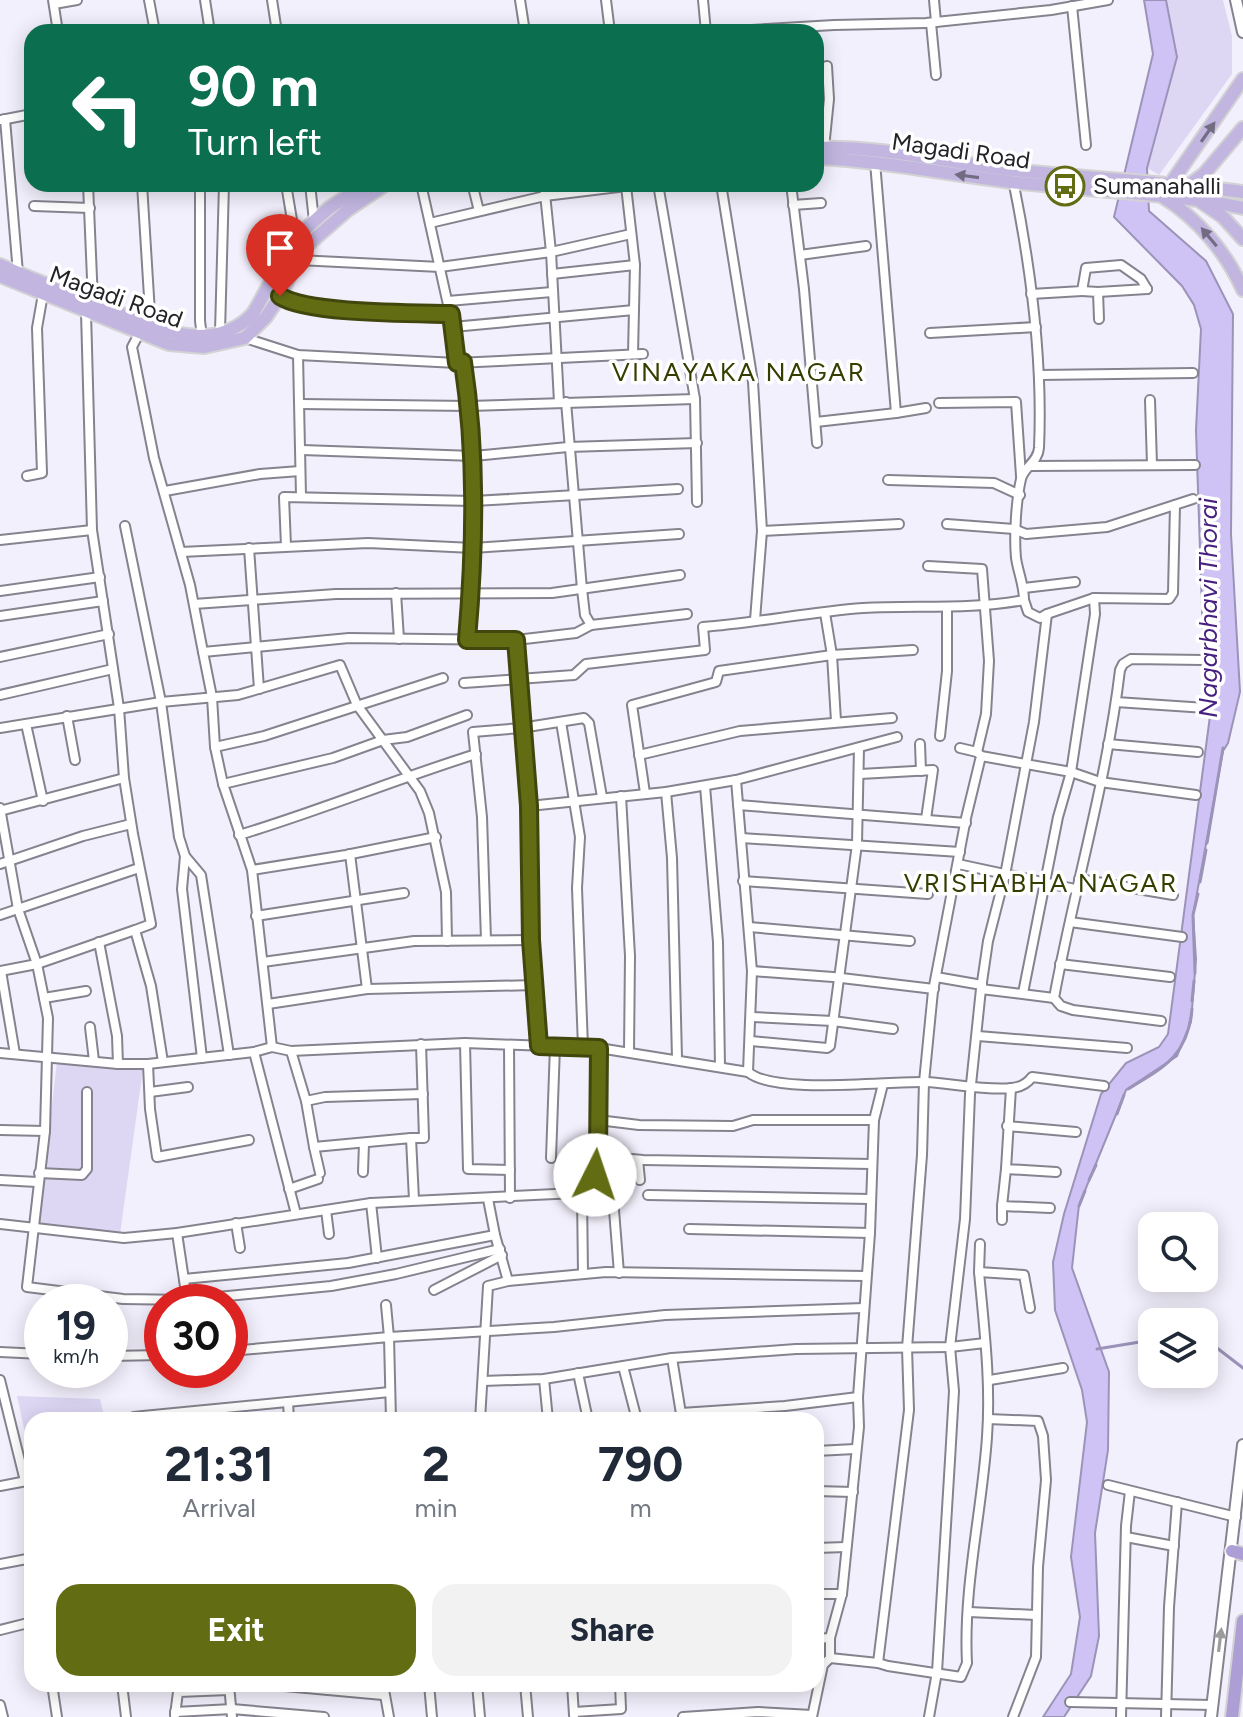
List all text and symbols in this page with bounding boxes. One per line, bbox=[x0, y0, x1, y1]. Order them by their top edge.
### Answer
text: 90 m bbox=[188, 53, 319, 120]
icon: left bbox=[56, 56, 160, 160]
text: Turn left bbox=[188, 121, 322, 164]
one-way arrow bbox=[1200, 121, 1215, 142]
street label: Magadi Road bbox=[890, 126, 1032, 175]
bus stop icon: Sumanahalli bbox=[1044, 165, 1086, 207]
one-way arrow bbox=[954, 169, 979, 182]
place label: Sumanahalli bbox=[1093, 171, 1221, 200]
pin bbox=[246, 214, 314, 296]
icon: arrive bbox=[258, 226, 302, 270]
one-way arrow bbox=[1201, 227, 1218, 247]
street label: Magadi Road bbox=[46, 259, 187, 334]
district label: VINAYAKA NAGAR bbox=[612, 356, 866, 388]
water label: Nagarbhavi Thorai bbox=[1192, 497, 1224, 718]
district label: VRISHABHA NAGAR bbox=[904, 867, 1178, 899]
position arrow bbox=[553, 1133, 637, 1217]
map controls bbox=[1138, 1212, 1218, 1388]
button: search bbox=[1138, 1212, 1218, 1292]
speed limit sign: 30 bbox=[144, 1284, 248, 1388]
text: 19 bbox=[56, 1302, 96, 1350]
button: layers bbox=[1138, 1308, 1218, 1388]
text: km/h bbox=[53, 1344, 99, 1368]
text: 21:31 bbox=[165, 1435, 274, 1493]
text: 2 bbox=[422, 1435, 450, 1493]
text: 790 bbox=[598, 1435, 683, 1493]
text: Arrival bbox=[183, 1492, 256, 1524]
text: min bbox=[415, 1492, 457, 1524]
text: m bbox=[630, 1492, 652, 1524]
button: Exit bbox=[56, 1584, 416, 1676]
button: Share bbox=[432, 1584, 792, 1676]
one-way arrow bbox=[1214, 1627, 1227, 1652]

